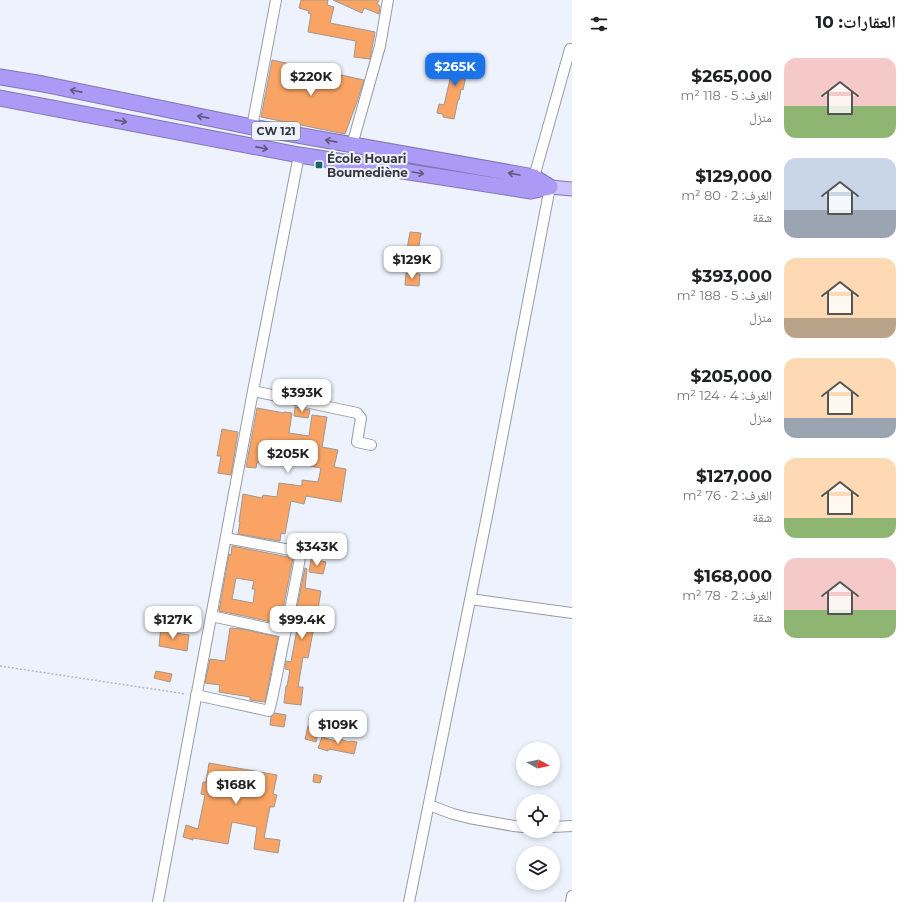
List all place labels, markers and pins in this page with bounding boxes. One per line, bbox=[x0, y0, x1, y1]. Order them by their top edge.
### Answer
pin: $265K bbox=[427, 53, 483, 87]
pin: $220K bbox=[283, 63, 339, 97]
place label: École Houari Boumediène bbox=[327, 151, 408, 180]
marker: École Houari Boumediène bbox=[314, 160, 324, 170]
pin: $129K bbox=[384, 246, 440, 280]
pin: $393K bbox=[274, 379, 330, 413]
pin: $205K bbox=[260, 440, 316, 474]
pin: $343K bbox=[289, 533, 345, 567]
pin: $127K bbox=[145, 606, 201, 640]
pin: $99.4K bbox=[269, 606, 335, 640]
pin: $109K bbox=[310, 711, 366, 745]
pin: $168K bbox=[208, 771, 264, 805]

